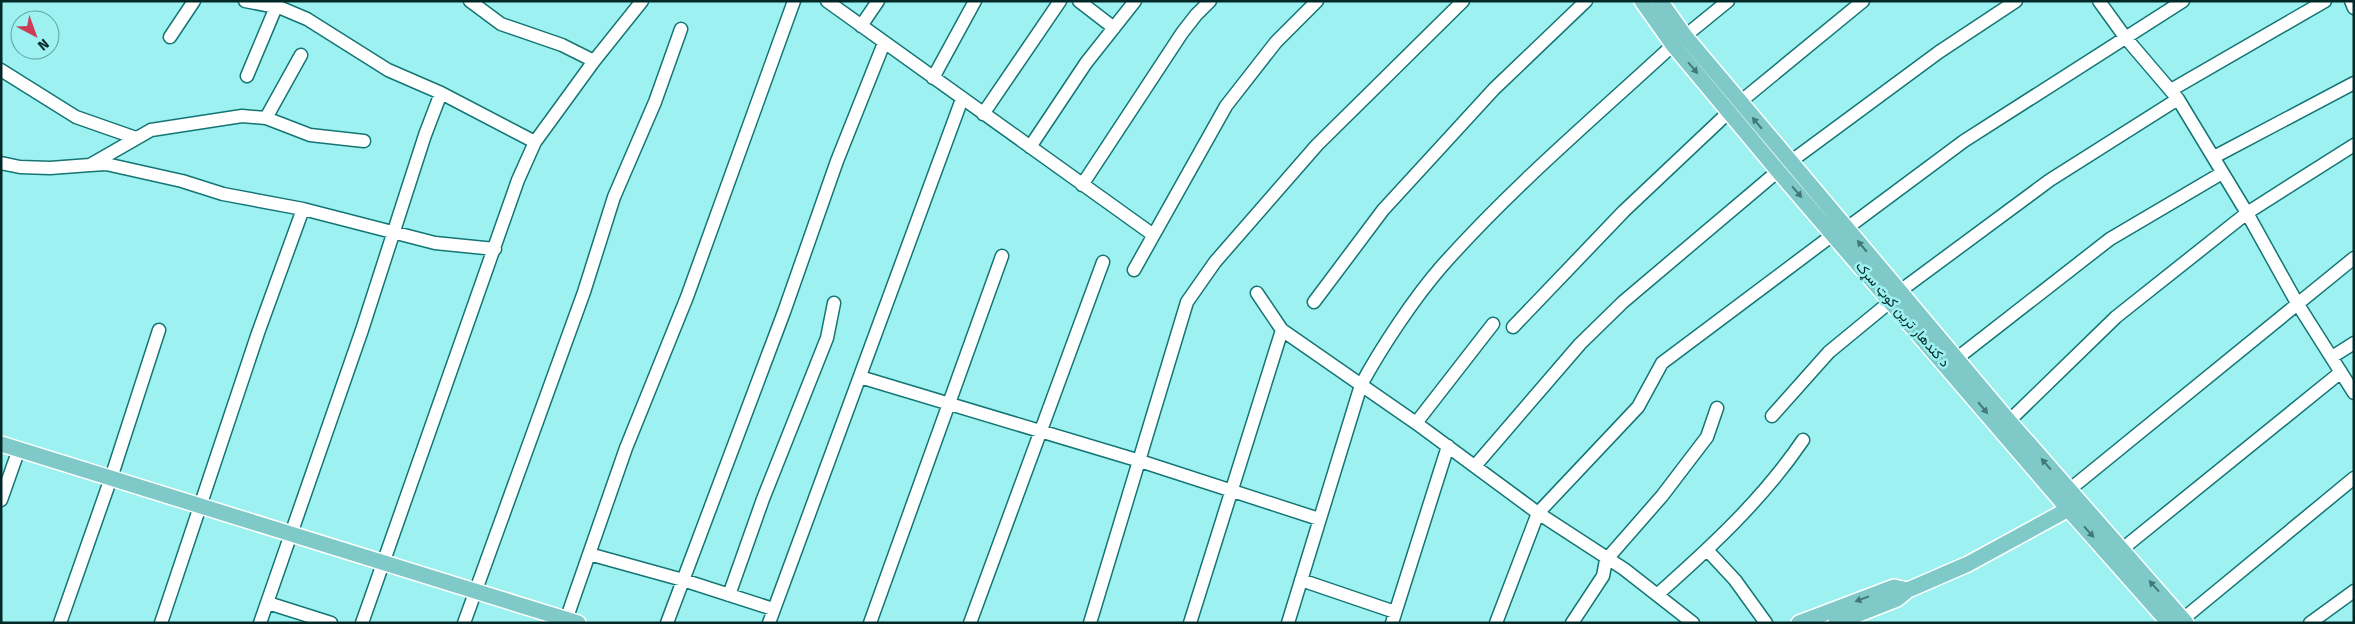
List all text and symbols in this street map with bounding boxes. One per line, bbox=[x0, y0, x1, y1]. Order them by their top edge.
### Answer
north arrow bbox=[10, 10, 60, 60]
text: N bbox=[34, 35, 52, 54]
one-way arrow bbox=[1687, 61, 1698, 74]
one-way arrow bbox=[1751, 117, 1763, 129]
one-way arrow bbox=[1791, 186, 1803, 198]
one-way arrow bbox=[1857, 240, 1868, 253]
street label: د کندهار ترين کوټ سړک bbox=[1851, 258, 1953, 372]
one-way arrow bbox=[1978, 402, 1989, 415]
one-way arrow bbox=[2041, 458, 2052, 471]
one-way arrow bbox=[2083, 526, 2095, 538]
one-way arrow bbox=[2148, 580, 2159, 593]
one-way arrow bbox=[1854, 595, 1869, 603]

